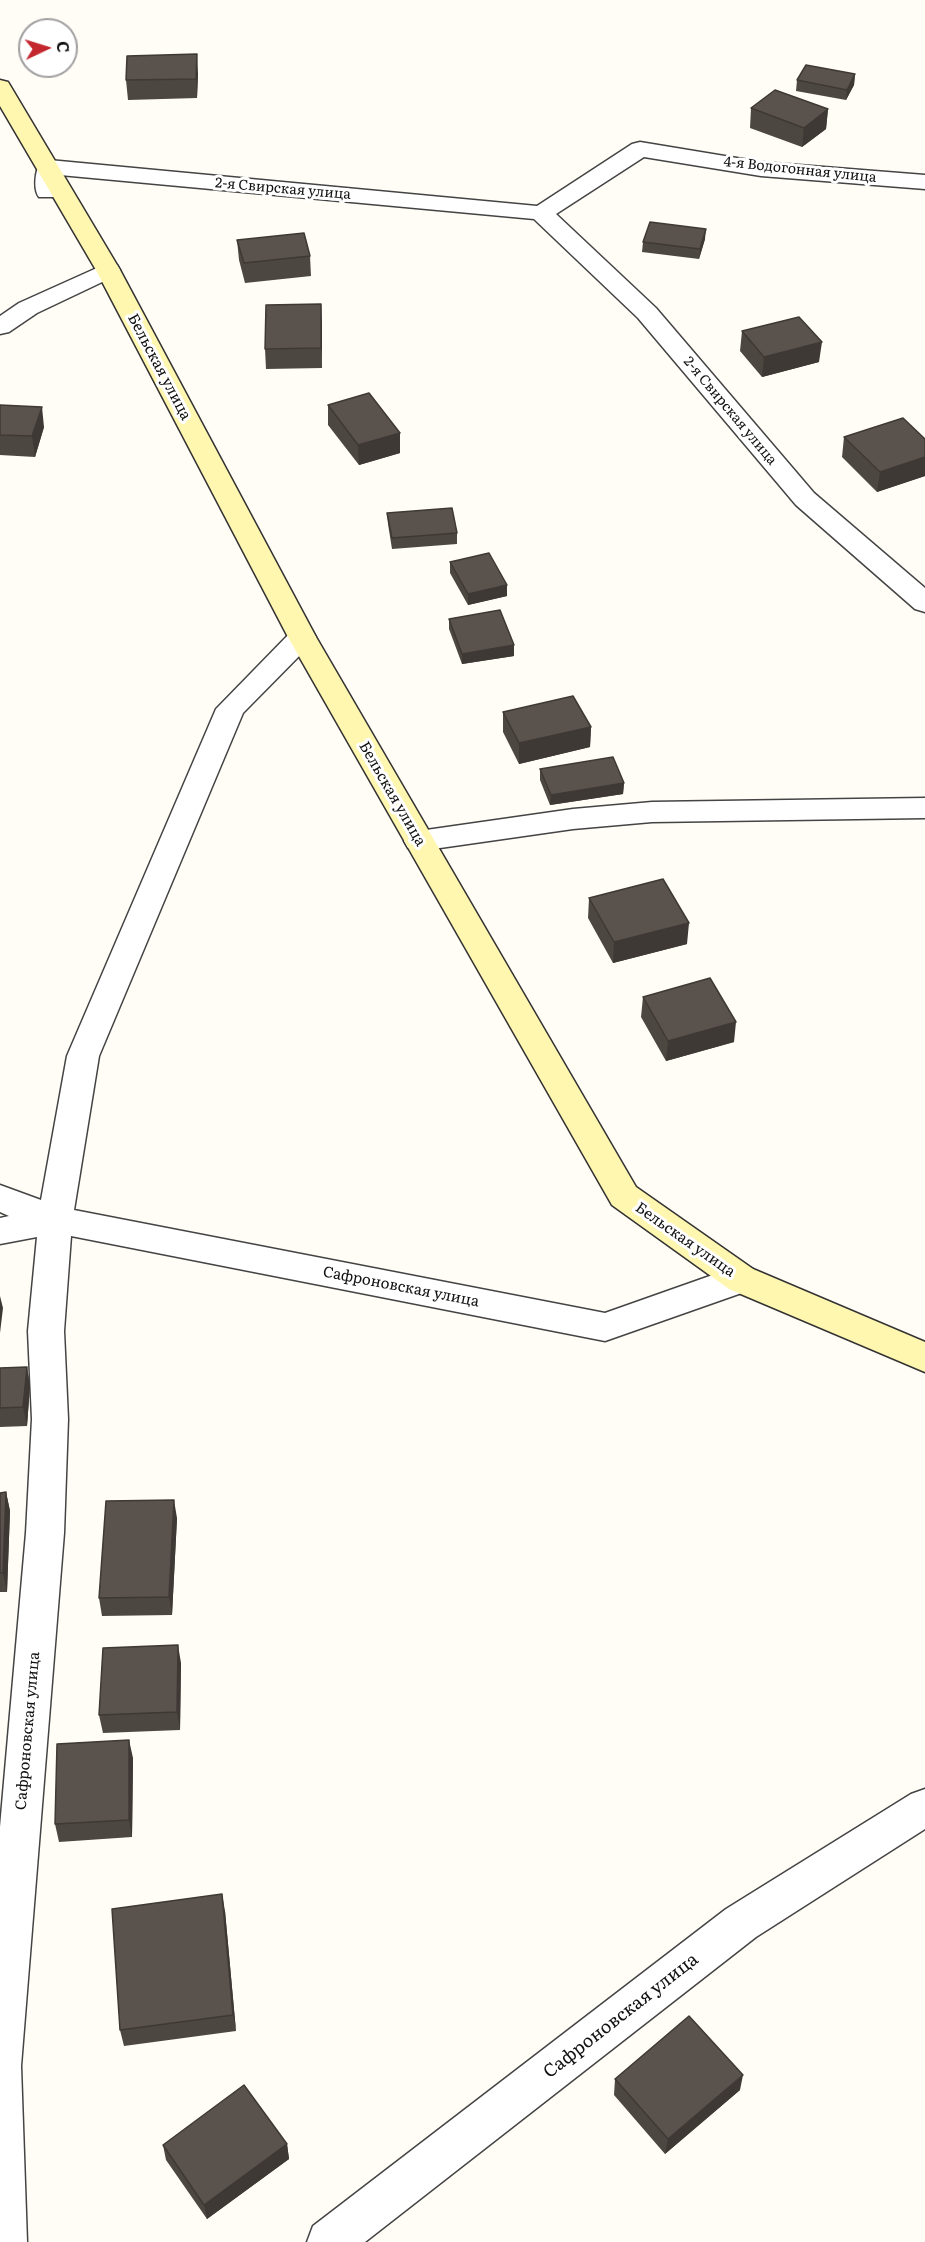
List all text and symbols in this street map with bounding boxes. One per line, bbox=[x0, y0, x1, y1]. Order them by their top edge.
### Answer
north arrow bbox=[18, 18, 78, 78]
text: С bbox=[52, 40, 76, 53]
street label: 4-я Водогонная улица bbox=[723, 154, 877, 186]
street label: 2-я Свирская улица bbox=[214, 175, 352, 203]
street label: Бельская улица bbox=[123, 311, 195, 423]
street label: 2-я Свирская улица bbox=[680, 353, 780, 469]
street label: Бельская улица bbox=[355, 738, 429, 850]
street label: Бельская улица bbox=[632, 1199, 738, 1281]
street label: Сафроновская улица bbox=[321, 1263, 481, 1311]
street label: Сафроновская улица bbox=[12, 1651, 44, 1811]
street label: Сафроновская улица bbox=[539, 1949, 703, 2083]

